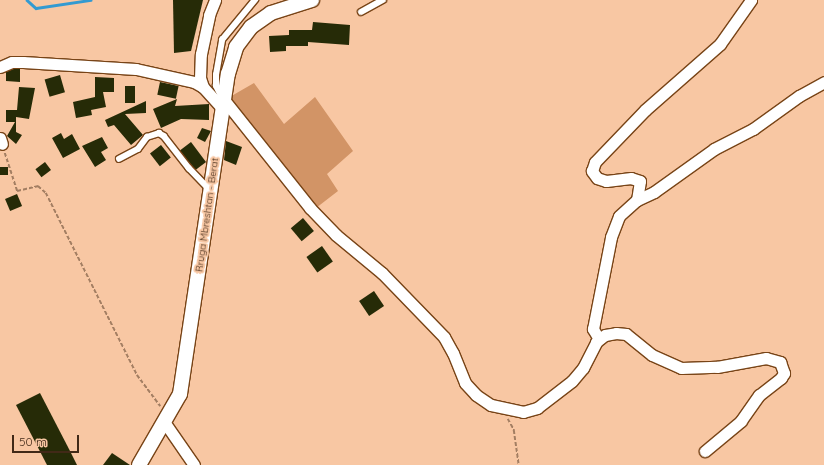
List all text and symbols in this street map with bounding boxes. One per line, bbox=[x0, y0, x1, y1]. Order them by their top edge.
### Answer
street label: Rruga Mbreshtan - Berat bbox=[193, 157, 221, 273]
scale bar bbox=[14, 427, 81, 453]
text: 50 m bbox=[19, 434, 47, 449]

